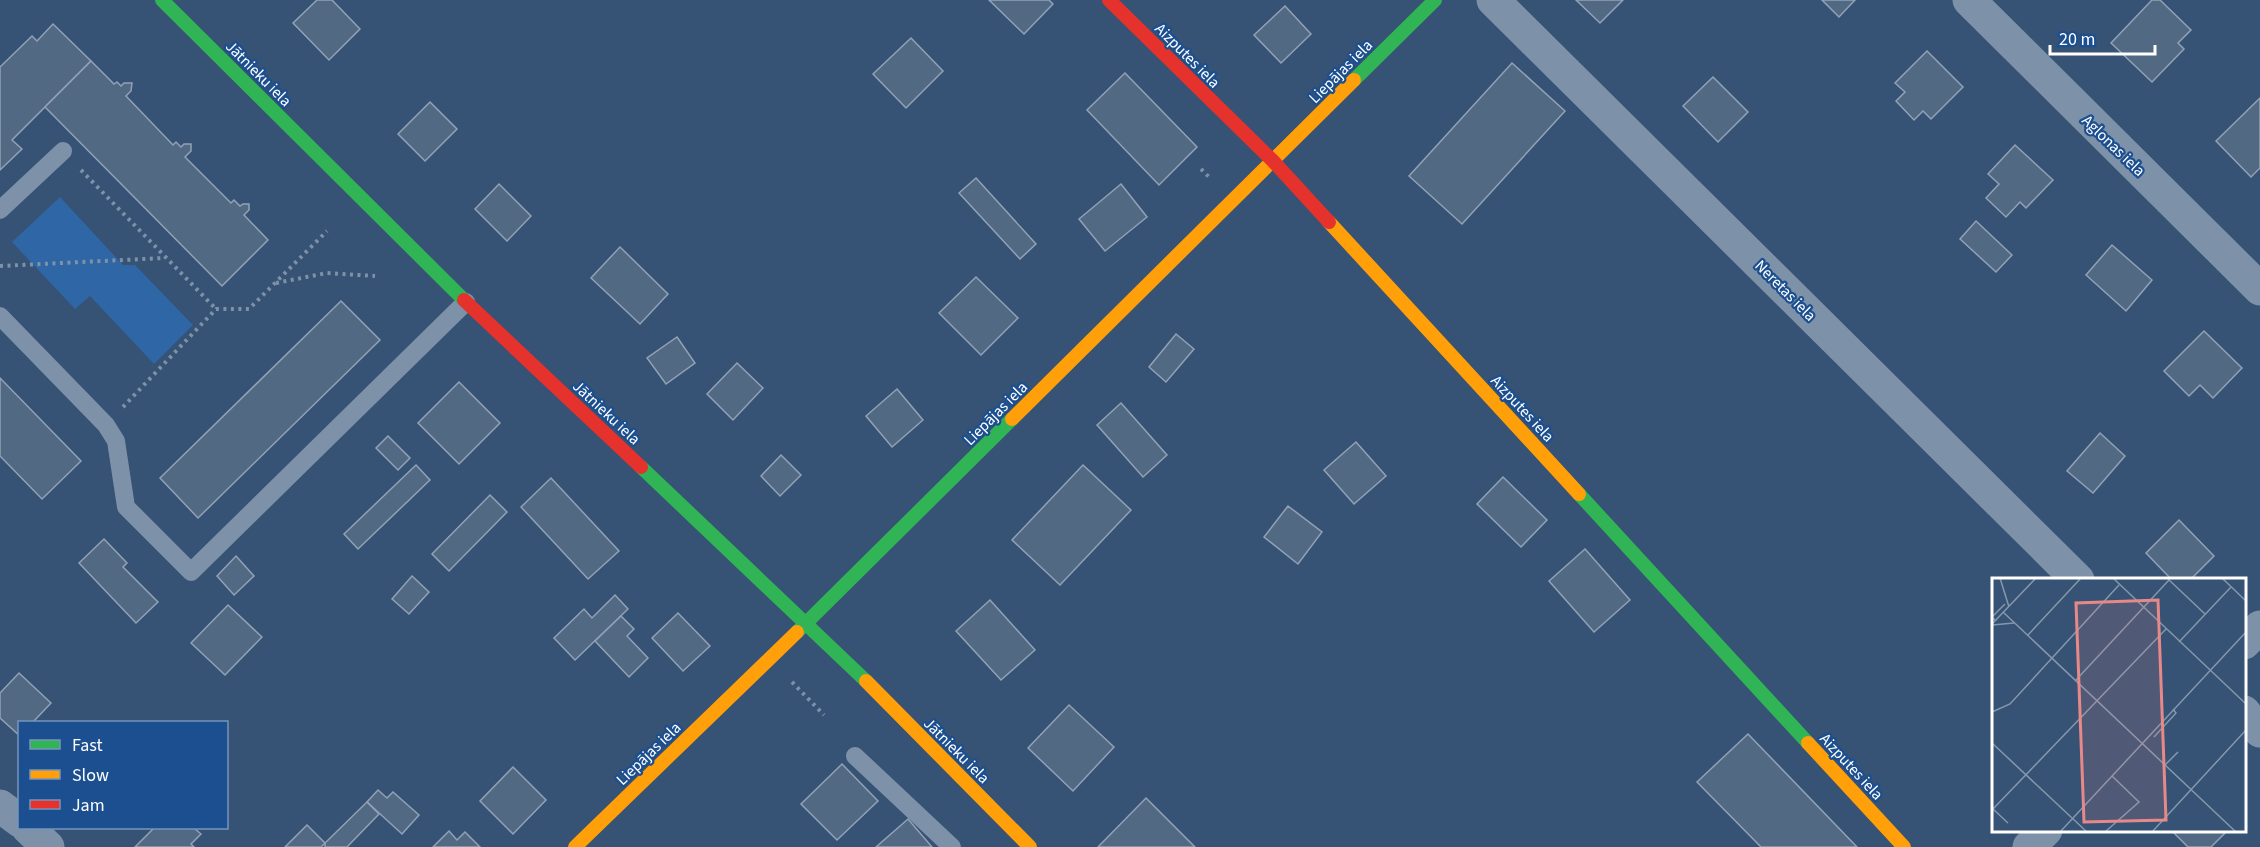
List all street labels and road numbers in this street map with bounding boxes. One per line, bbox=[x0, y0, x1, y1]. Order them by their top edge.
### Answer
street label: Aizputes iela bbox=[1150, 18, 1225, 93]
street label: Liepājas iela bbox=[1304, 35, 1378, 109]
street label: Jātnieku iela bbox=[220, 36, 296, 112]
street label: Aglonas iela bbox=[2077, 110, 2150, 182]
street label: Neretas iela bbox=[1750, 255, 1821, 326]
street label: Aizputes iela bbox=[1486, 370, 1559, 447]
street label: Jātnieku iela bbox=[568, 376, 645, 450]
street label: Liepājas iela bbox=[959, 377, 1033, 451]
street label: Jātnieku iela bbox=[918, 713, 994, 789]
street label: Liepājas iela bbox=[611, 717, 686, 790]
street label: Aizputes iela bbox=[1815, 728, 1888, 805]

